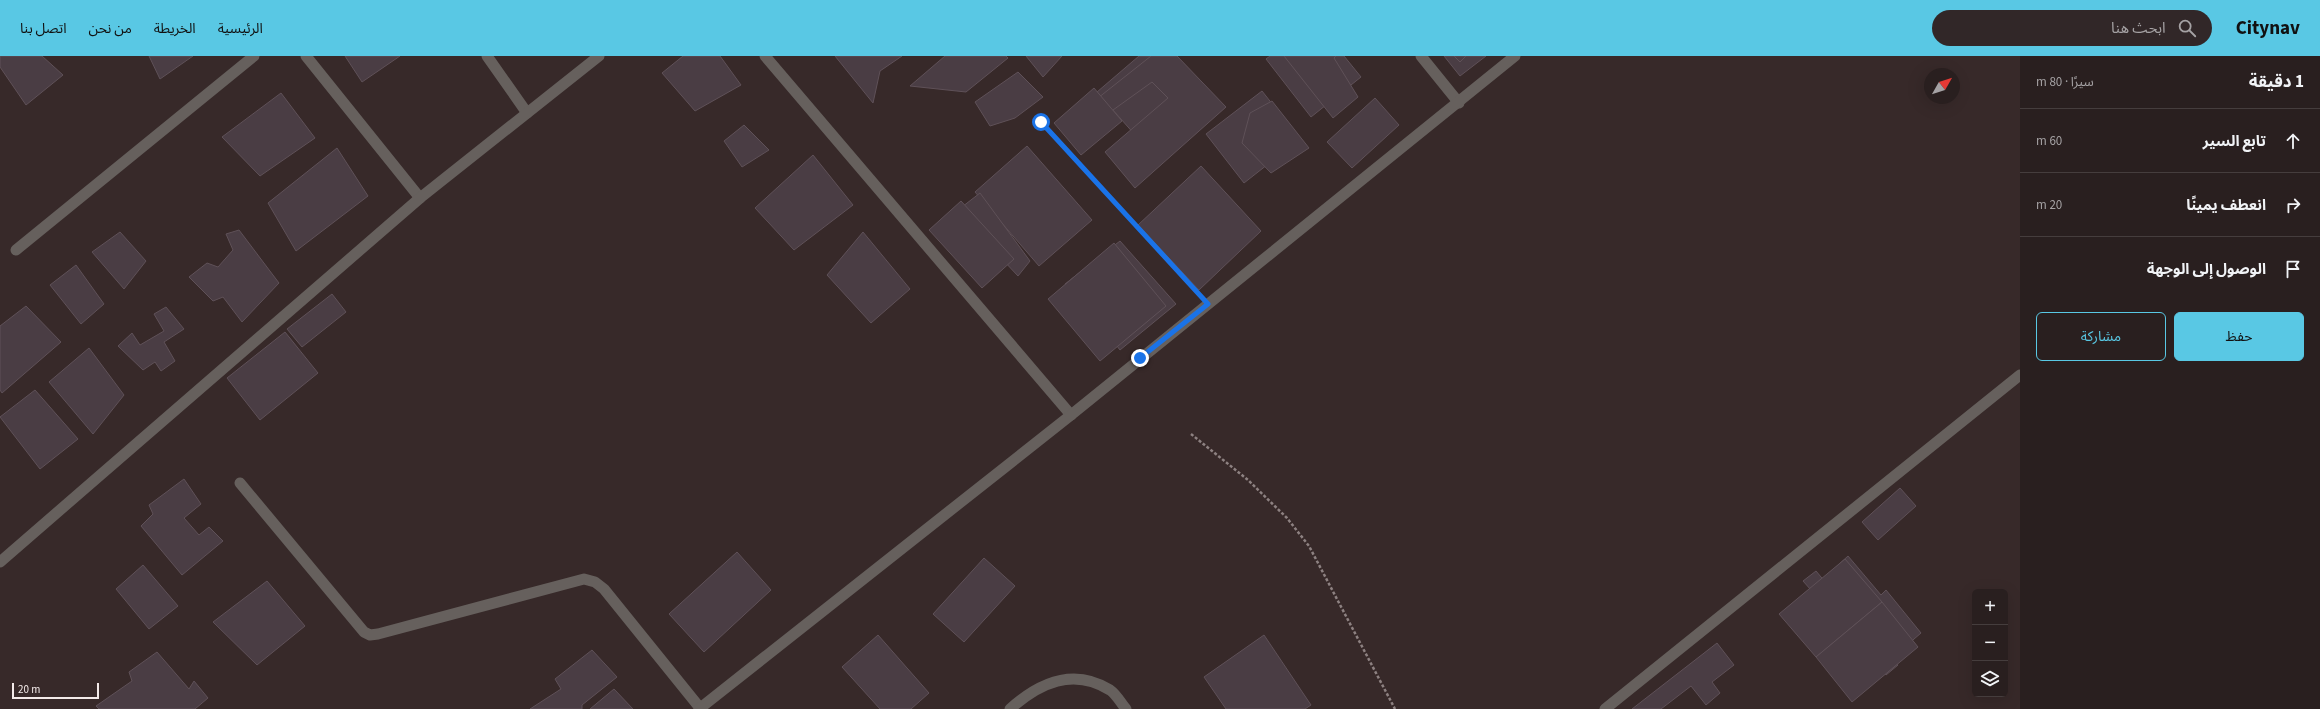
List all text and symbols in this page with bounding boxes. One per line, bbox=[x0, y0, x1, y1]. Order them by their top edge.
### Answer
search box bbox=[1932, 10, 2212, 46]
text: Citynav bbox=[2236, 15, 2300, 42]
icon: search bbox=[2176, 17, 2198, 39]
text: ابحث هنا bbox=[2111, 18, 2166, 39]
text: اتصل بنا bbox=[20, 19, 66, 39]
text: من نحن bbox=[88, 19, 132, 39]
text: الخريطة bbox=[154, 19, 196, 39]
text: الرئيسية bbox=[218, 19, 263, 39]
north arrow bbox=[1924, 68, 1960, 104]
text: 1 دقيقة bbox=[2249, 70, 2304, 94]
text: سيرًا · 80 m bbox=[2036, 73, 2094, 91]
route start bbox=[1032, 113, 1050, 131]
icon: ahead bbox=[2282, 130, 2304, 152]
text: تابع السير bbox=[2203, 131, 2266, 152]
text: 60 m bbox=[2036, 132, 2062, 150]
icon: right bbox=[2282, 194, 2304, 216]
text: انعطف يمينًا bbox=[2186, 195, 2266, 216]
text: 20 m bbox=[2036, 196, 2062, 214]
icon: arrive bbox=[2282, 258, 2304, 280]
text: الوصول إلى الوجهة bbox=[2147, 259, 2266, 280]
button: مشاركة bbox=[2036, 312, 2166, 361]
button: حفظ bbox=[2174, 312, 2304, 361]
route end bbox=[1131, 349, 1149, 367]
map controls bbox=[1972, 589, 2008, 697]
button: + bbox=[1972, 589, 2008, 625]
button: − bbox=[1972, 625, 2008, 661]
button: layers bbox=[1972, 661, 2008, 697]
scale bar bbox=[12, 681, 99, 700]
text: 20 m bbox=[18, 682, 40, 697]

